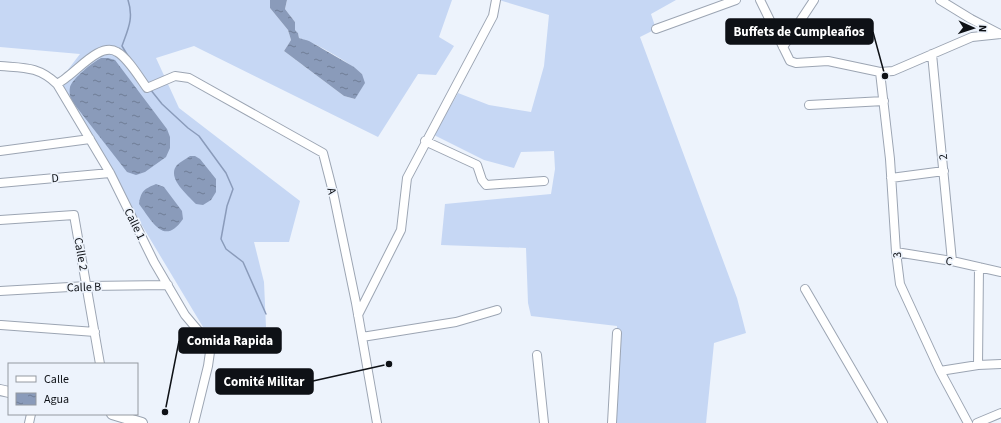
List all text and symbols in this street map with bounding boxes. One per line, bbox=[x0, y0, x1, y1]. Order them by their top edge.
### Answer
north arrow bbox=[953, 8, 993, 48]
callout: Buffets de Cumpleaños bbox=[726, 19, 873, 44]
text: Buffets de Cumpleaños bbox=[733, 23, 865, 41]
text: N bbox=[975, 24, 990, 33]
street label: 2 bbox=[935, 153, 952, 161]
street label: D bbox=[51, 170, 59, 187]
street label: A bbox=[322, 186, 341, 197]
street label: Calle 1 bbox=[120, 206, 150, 243]
street label: Calle 2 bbox=[69, 236, 92, 272]
street label: 3 bbox=[889, 251, 906, 259]
street label: C bbox=[944, 252, 954, 271]
street label: Calle B bbox=[67, 278, 102, 297]
callout: Comida Rapida bbox=[179, 328, 281, 353]
text: Comida Rapida bbox=[187, 332, 273, 350]
legend bbox=[8, 363, 138, 415]
callout: Comité Militar bbox=[216, 369, 313, 394]
text: Calle bbox=[44, 371, 69, 388]
text: Comité Militar bbox=[223, 373, 305, 391]
text: Agua bbox=[44, 391, 69, 408]

